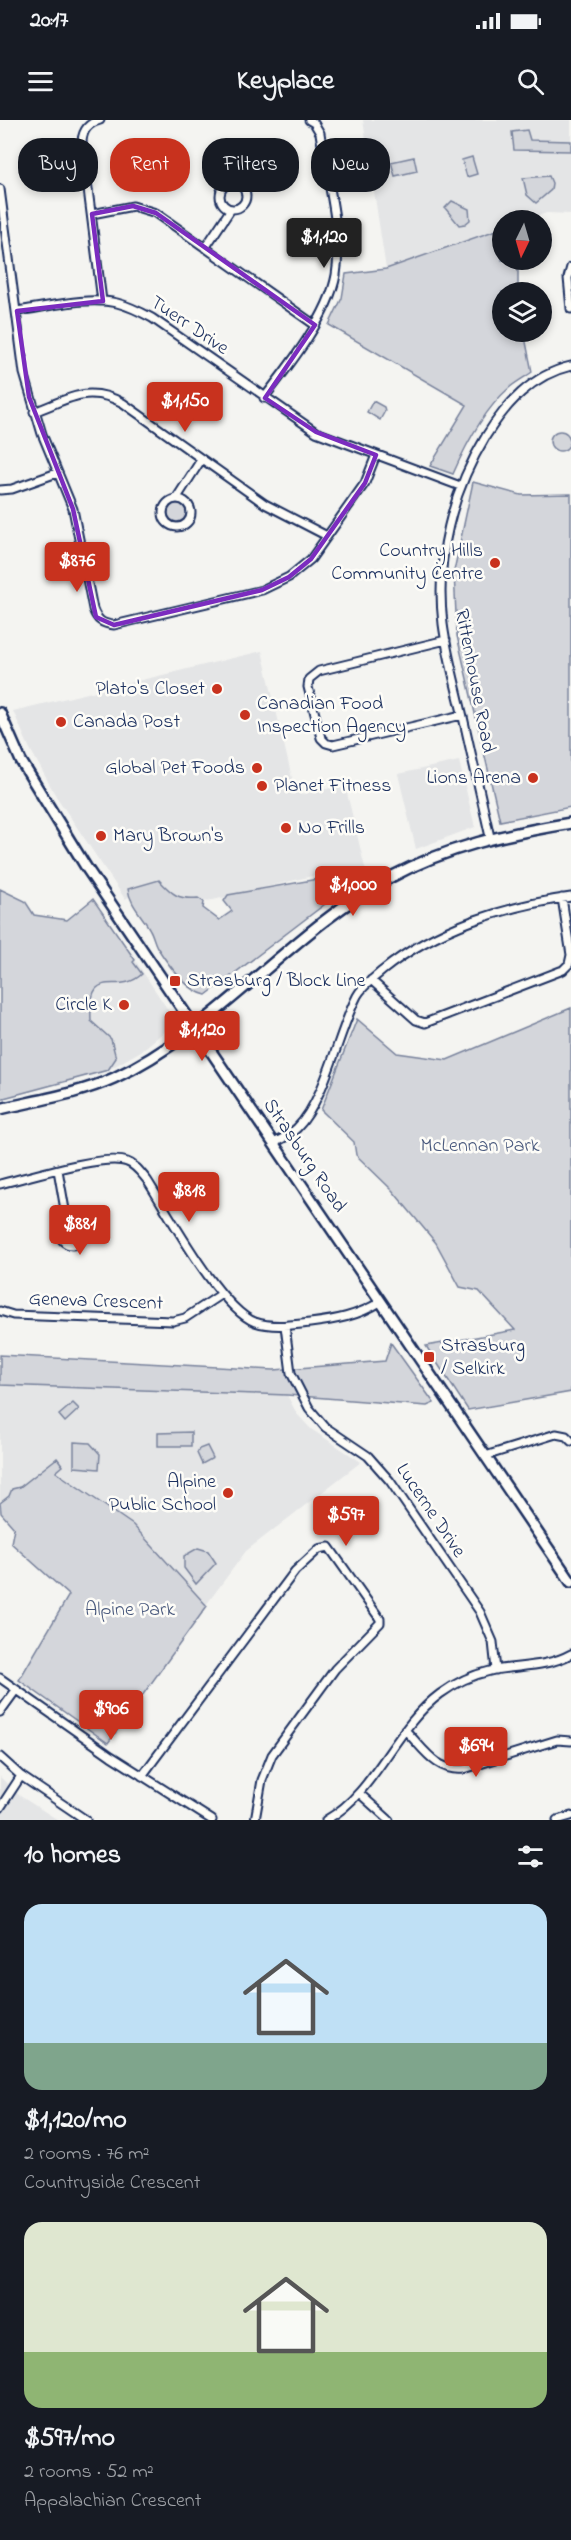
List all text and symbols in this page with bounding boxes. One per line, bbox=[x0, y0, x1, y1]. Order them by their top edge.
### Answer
text: 20:17 bbox=[30, 5, 68, 37]
text: Keyplace bbox=[237, 62, 334, 101]
icon: menu bbox=[24, 65, 57, 98]
icon: search bbox=[514, 65, 547, 98]
chip: Buy bbox=[18, 138, 98, 192]
chip: Rent bbox=[110, 138, 190, 192]
chip: Filters bbox=[202, 138, 299, 192]
chip: New bbox=[311, 138, 390, 192]
north arrow bbox=[492, 210, 552, 270]
map controls bbox=[492, 210, 552, 342]
pin: $1,120 bbox=[275, 218, 373, 269]
text: $1,120 bbox=[301, 223, 347, 252]
button: layers bbox=[492, 282, 552, 342]
street label: Tuerr Drive bbox=[144, 289, 234, 363]
pin: $1,150 bbox=[136, 382, 234, 433]
text: $1,150 bbox=[161, 387, 209, 416]
place label: Country Hills Community Centre bbox=[331, 537, 483, 589]
pin: $876 bbox=[41, 542, 113, 593]
text: $876 bbox=[59, 547, 95, 576]
marker: Country Hills Community Centre bbox=[488, 556, 502, 570]
street label: Rittenhouse Road bbox=[446, 607, 502, 755]
place label: Plato's Closet bbox=[95, 675, 205, 704]
marker: Plato's Closet bbox=[210, 682, 224, 696]
place label: Canadian Food Inspection Agency bbox=[257, 690, 406, 743]
place label: Canada Post bbox=[73, 708, 180, 737]
marker: Canadian Food Inspection Agency bbox=[238, 708, 252, 722]
marker: Canada Post bbox=[54, 715, 68, 729]
place label: Global Pet Foods bbox=[105, 754, 245, 783]
marker: Global Pet Foods bbox=[250, 761, 264, 775]
place label: Lions Arena bbox=[426, 764, 521, 793]
marker: Lions Arena bbox=[526, 771, 540, 785]
place label: Planet Fitness bbox=[274, 772, 392, 801]
marker: Planet Fitness bbox=[255, 779, 269, 793]
place label: No Frills bbox=[298, 814, 365, 843]
marker: No Frills bbox=[279, 821, 293, 835]
place label: Mary Brown's bbox=[113, 822, 224, 851]
marker: Mary Brown's bbox=[94, 829, 108, 843]
pin: $1,000 bbox=[304, 866, 402, 917]
text: $1,000 bbox=[329, 871, 377, 900]
place label: Strasburg / Block Line bbox=[187, 967, 366, 997]
marker: Strasburg / Block Line bbox=[168, 974, 182, 988]
place label: Circle K bbox=[55, 991, 112, 1020]
marker: Circle K bbox=[117, 998, 131, 1012]
pin: $1,120 bbox=[153, 1011, 251, 1062]
text: $1,120 bbox=[179, 1016, 225, 1045]
street label: Strasburg Road bbox=[254, 1093, 353, 1220]
park label: McLennan Park bbox=[421, 1132, 540, 1161]
pin: $818 bbox=[153, 1172, 225, 1223]
text: $818 bbox=[172, 1177, 206, 1206]
pin: $881 bbox=[44, 1205, 116, 1256]
text: $881 bbox=[63, 1210, 97, 1239]
street label: Geneva Crescent bbox=[28, 1285, 164, 1319]
place label: Strasburg / Selkirk bbox=[441, 1332, 525, 1384]
marker: Strasburg / Selkirk bbox=[422, 1350, 436, 1364]
street label: Lucerne Drive bbox=[388, 1458, 472, 1564]
place label: Alpine Public School bbox=[109, 1468, 216, 1520]
marker: Alpine Public School bbox=[221, 1486, 235, 1500]
pin: $597 bbox=[310, 1496, 382, 1547]
text: $597 bbox=[327, 1501, 365, 1530]
park label: Alpine Park bbox=[85, 1596, 175, 1625]
pin: $906 bbox=[75, 1690, 147, 1741]
text: $906 bbox=[93, 1695, 129, 1724]
pin: $694 bbox=[440, 1727, 512, 1778]
text: $694 bbox=[458, 1732, 494, 1761]
text: 10 homes bbox=[24, 1837, 121, 1875]
icon: filters bbox=[514, 1840, 547, 1873]
icon: home bbox=[232, 1943, 340, 2051]
text: $1,120/mo bbox=[24, 2102, 127, 2140]
text: 2 rooms · 76 m² bbox=[24, 2140, 149, 2169]
text: Countryside Crescent bbox=[24, 2169, 200, 2198]
icon: home bbox=[232, 2261, 340, 2369]
text: $597/mo bbox=[24, 2420, 115, 2458]
text: 2 rooms · 52 m² bbox=[24, 2458, 154, 2487]
text: Appalachian Crescent bbox=[24, 2487, 201, 2516]

